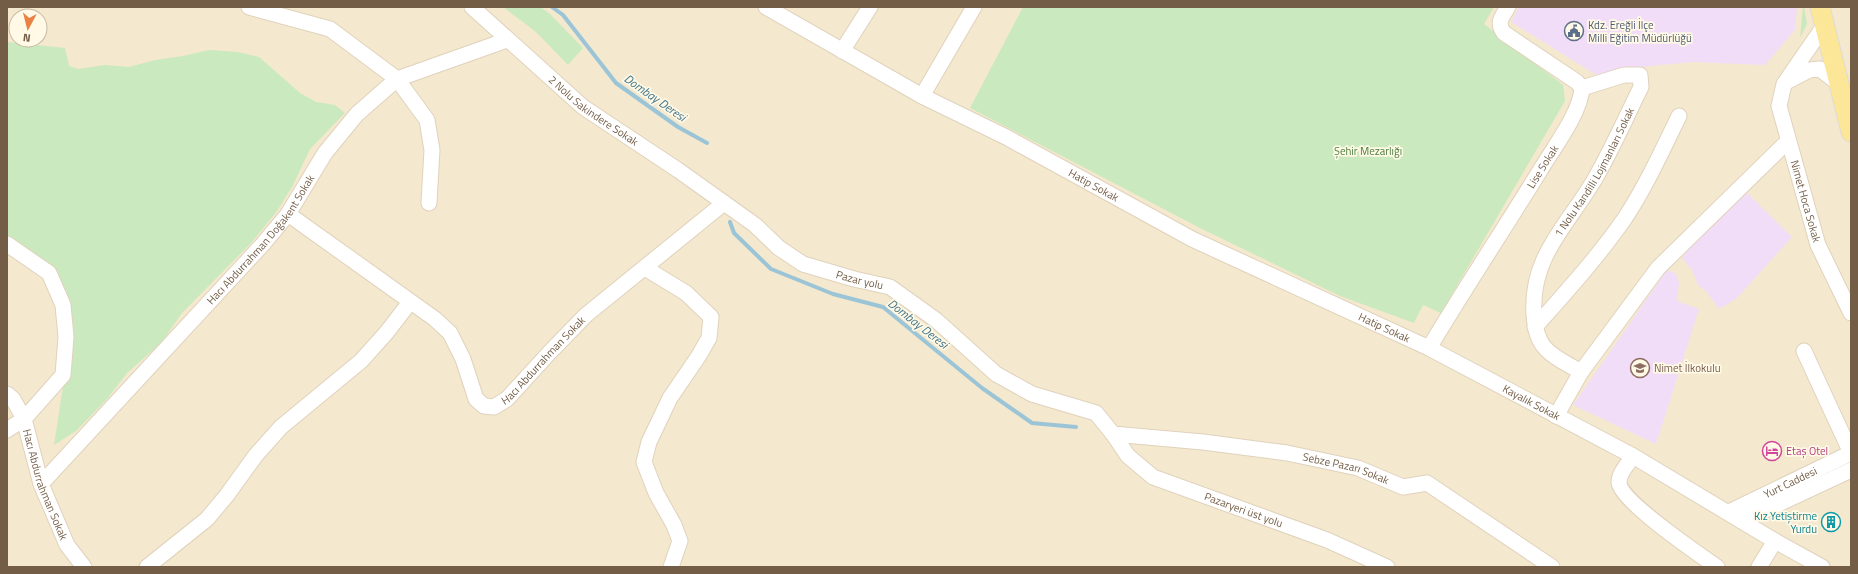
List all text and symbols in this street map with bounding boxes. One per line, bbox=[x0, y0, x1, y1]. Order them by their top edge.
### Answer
north arrow bbox=[8, 8, 48, 48]
place label: Kdz. Ereğli İlçe Milli Eğitim Müdürlüğü bbox=[1588, 17, 1692, 46]
public building icon: Kdz. Ereğli İlçe Milli Eğitim Müdürlüğü bbox=[1563, 20, 1585, 42]
text: N bbox=[22, 30, 32, 46]
water label: Dombay Deresi bbox=[620, 69, 692, 127]
street label: 2 Nolu Sakindere Sokak bbox=[545, 72, 642, 150]
street label: 1 Nolu Kandilli Lojmanları Sokak bbox=[1550, 104, 1638, 240]
street label: Lise Sokak bbox=[1523, 141, 1563, 191]
park label: Şehir Mezarlığı bbox=[1334, 143, 1402, 159]
street label: Nimet Hoca Sokak bbox=[1787, 158, 1825, 245]
street label: Hatip Sokak bbox=[1066, 165, 1122, 206]
street label: Hacı Abdurrahman Doğakent Sokak bbox=[203, 171, 318, 308]
street label: Pazar yolu bbox=[834, 266, 885, 293]
water label: Dombay Deresi bbox=[884, 294, 954, 354]
street label: Hatip Sokak bbox=[1356, 309, 1414, 347]
street label: Hacı Abdurrahman Sokak bbox=[498, 312, 589, 409]
school or university icon: Nimet İlkokulu bbox=[1629, 357, 1651, 379]
place label: Nimet İlkokulu bbox=[1654, 360, 1721, 376]
street label: Kayalık Sokak bbox=[1500, 380, 1564, 424]
street label: Hacı Abdurrahman Sokak bbox=[19, 427, 72, 543]
hotel icon: Etaş Otel bbox=[1761, 440, 1783, 462]
place label: Etaş Otel bbox=[1786, 443, 1828, 459]
street label: Sebze Pazarı Sokak bbox=[1301, 449, 1392, 488]
street label: Yurt Caddesi bbox=[1761, 463, 1820, 502]
street label: Pazaryeri üst yolu bbox=[1202, 488, 1285, 531]
place label: Kız Yetiştirme Yurdu bbox=[1754, 508, 1817, 537]
building icon: Kız Yetiştirme Yurdu bbox=[1820, 511, 1842, 533]

